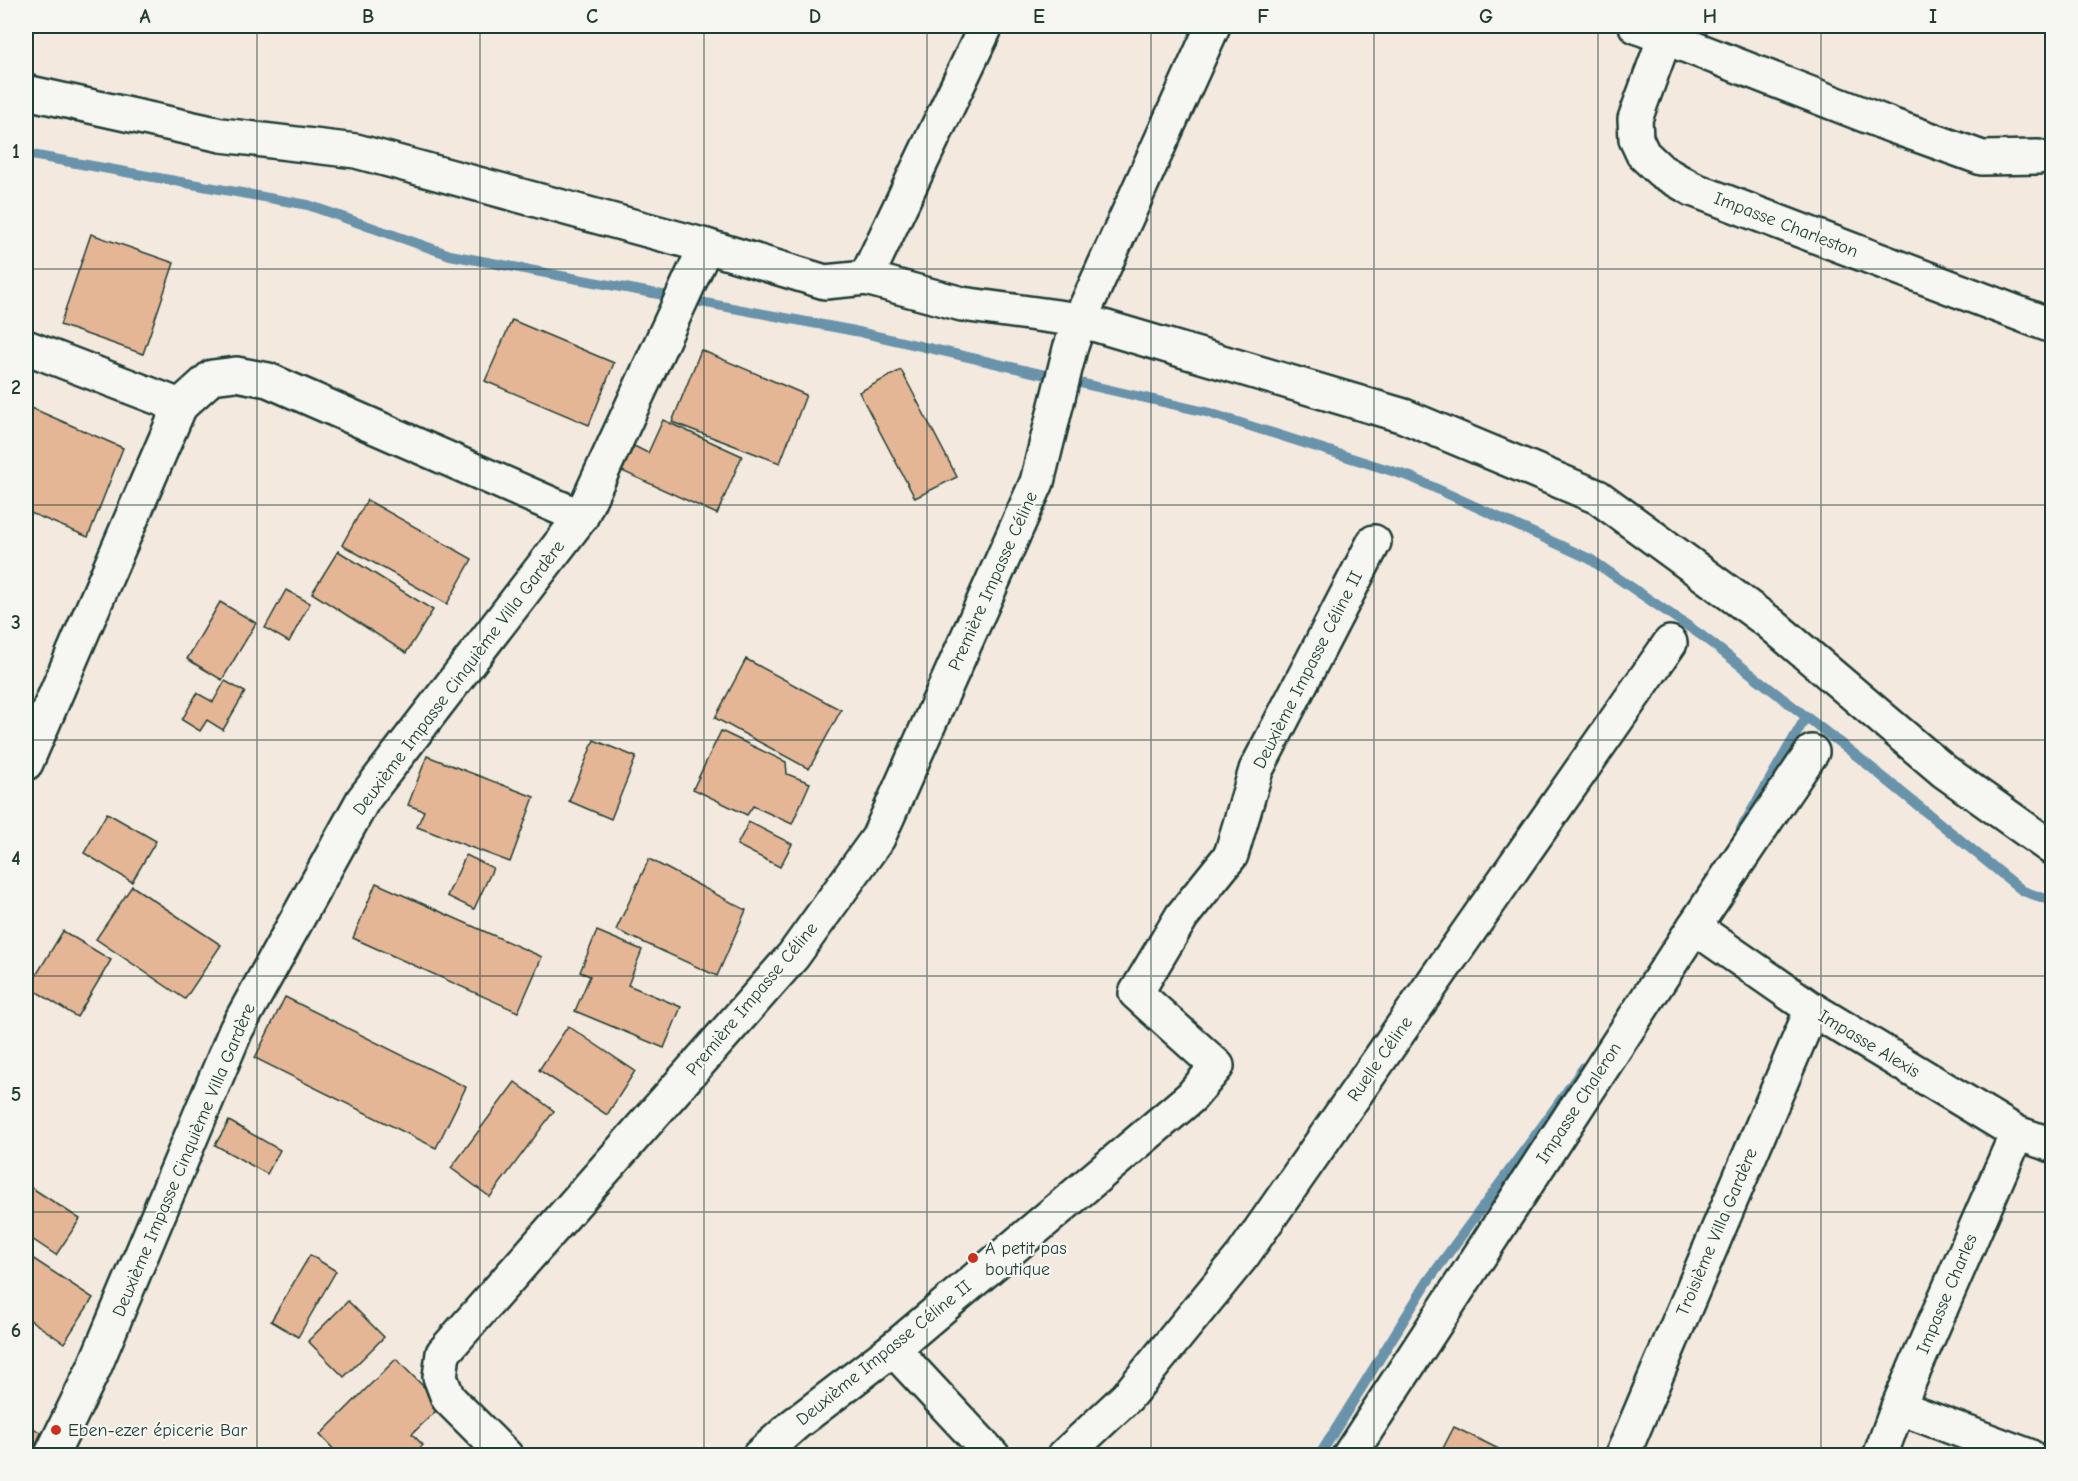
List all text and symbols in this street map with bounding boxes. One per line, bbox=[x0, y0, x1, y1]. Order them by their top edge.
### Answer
text: A bbox=[139, 5, 151, 28]
text: B bbox=[362, 5, 374, 28]
text: C bbox=[586, 5, 598, 28]
text: D bbox=[809, 5, 821, 28]
text: E bbox=[1033, 5, 1045, 28]
text: F bbox=[1257, 5, 1269, 28]
text: G bbox=[1479, 5, 1493, 28]
text: H bbox=[1703, 5, 1717, 28]
text: I bbox=[1929, 5, 1937, 28]
text: 1 bbox=[12, 140, 20, 163]
street label: Impasse Charleston bbox=[1711, 188, 1861, 262]
text: 2 bbox=[11, 376, 21, 399]
street label: Première Impasse Céline bbox=[944, 488, 1042, 674]
street label: Deuxième Impasse Cinquième Villa Gardère bbox=[349, 537, 569, 819]
street label: Deuxième Impasse Céline II bbox=[1249, 568, 1367, 772]
text: 3 bbox=[11, 611, 21, 634]
text: 4 bbox=[11, 847, 21, 870]
street label: Première Impasse Céline bbox=[682, 918, 822, 1080]
street label: Deuxième Impasse Cinquième Villa Gardère bbox=[108, 1000, 260, 1320]
street label: Impasse Alexis bbox=[1815, 1006, 1923, 1082]
street label: Ruelle Céline bbox=[1343, 1012, 1417, 1106]
street label: Impasse Chaleron bbox=[1532, 1039, 1626, 1167]
text: 5 bbox=[11, 1083, 21, 1106]
street label: Troisième Villa Gardère bbox=[1672, 1145, 1762, 1319]
street label: Impasse Charles bbox=[1912, 1231, 1982, 1357]
place label: A petit pas boutique bbox=[985, 1238, 1067, 1280]
marker: A petit pas boutique bbox=[966, 1251, 980, 1265]
street label: Deuxième Impasse Céline II bbox=[792, 1276, 976, 1430]
text: 6 bbox=[11, 1319, 21, 1342]
place label: Eben-ezer épicerie Bar bbox=[68, 1420, 248, 1441]
marker: Eben-ezer épicerie Bar bbox=[49, 1423, 63, 1437]

